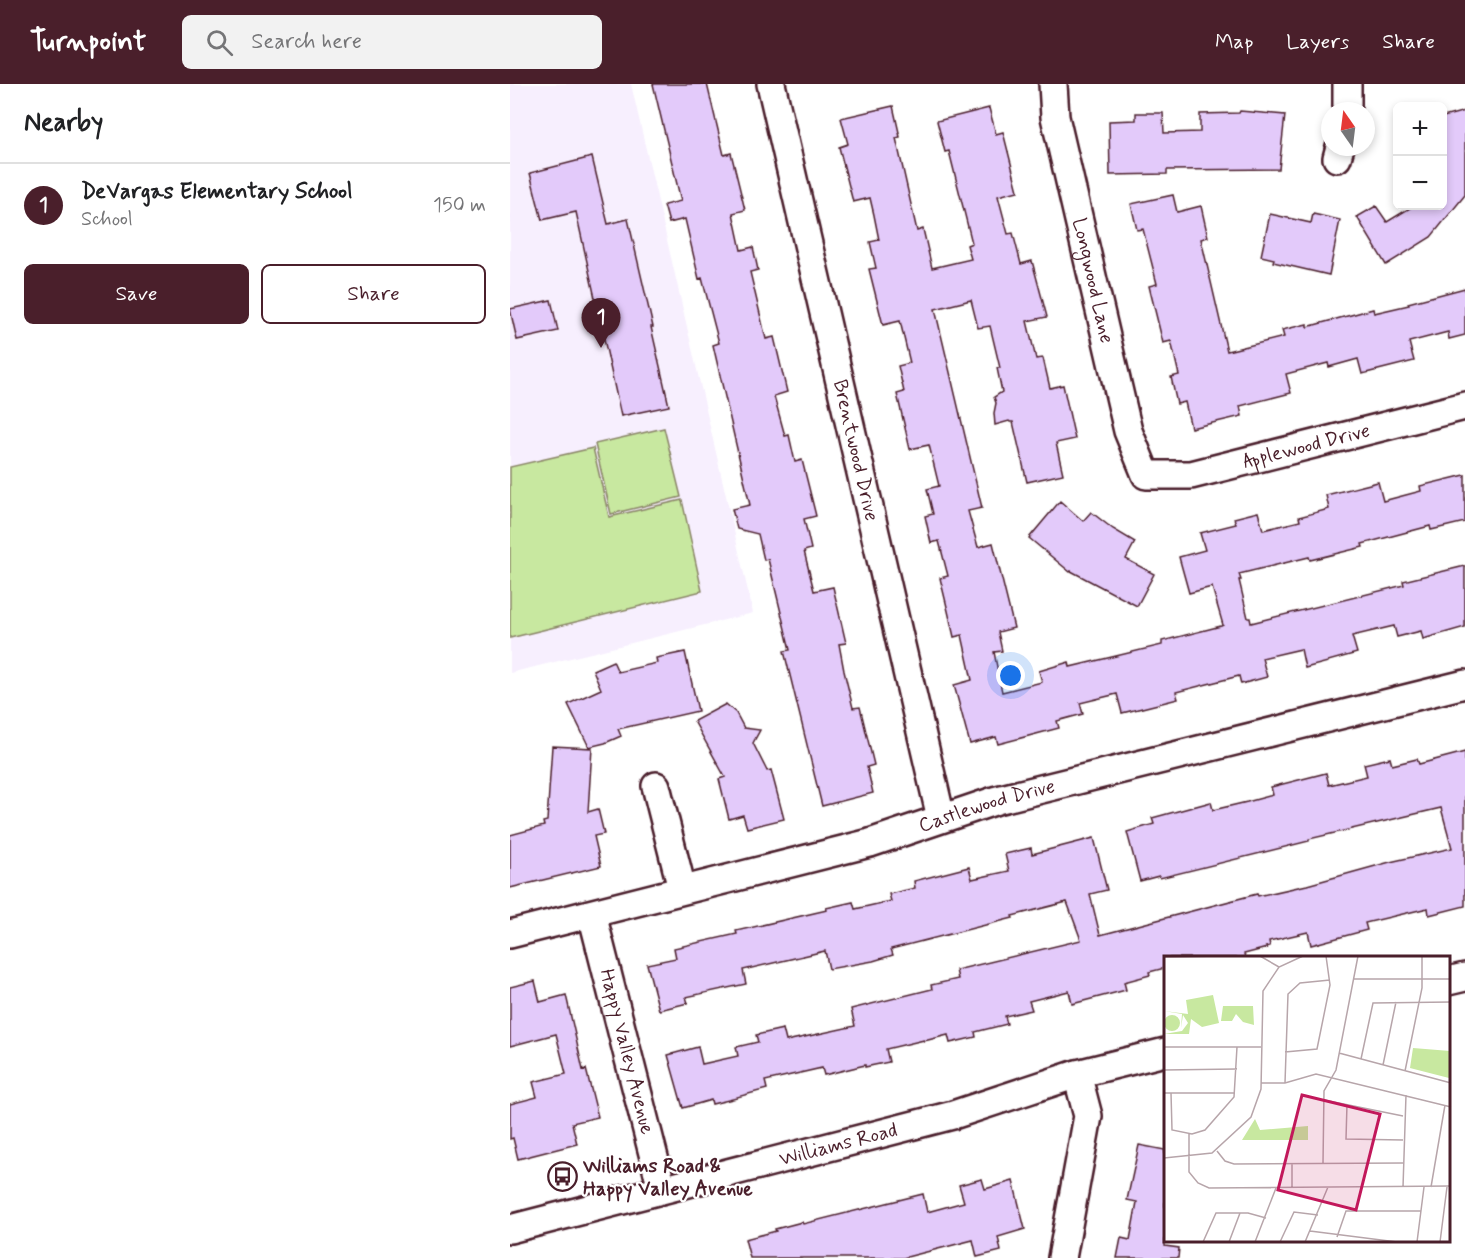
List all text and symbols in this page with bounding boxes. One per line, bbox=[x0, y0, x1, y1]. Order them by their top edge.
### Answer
search box bbox=[182, 15, 602, 69]
text: Turnpoint bbox=[30, 24, 146, 61]
icon: search bbox=[203, 26, 236, 59]
text: Search here bbox=[251, 28, 362, 56]
text: Map bbox=[1215, 28, 1253, 56]
text: Layers bbox=[1286, 28, 1349, 56]
text: Share bbox=[1382, 28, 1435, 56]
north arrow bbox=[1321, 102, 1375, 156]
map controls bbox=[1393, 102, 1447, 210]
button: + bbox=[1393, 102, 1447, 156]
text: Nearby bbox=[24, 106, 103, 140]
button: − bbox=[1393, 156, 1447, 210]
text: DeVargas Elementary School bbox=[81, 178, 352, 206]
text: 1 bbox=[39, 192, 48, 219]
text: 150 m bbox=[433, 192, 486, 219]
text: School bbox=[81, 206, 133, 233]
street label: Longwood Lane bbox=[1065, 215, 1121, 346]
button: Save bbox=[24, 264, 249, 324]
button: Share bbox=[261, 264, 486, 324]
pin: 1 bbox=[582, 298, 620, 348]
street label: Brentwood Drive bbox=[826, 377, 885, 524]
street label: Applewood Drive bbox=[1240, 417, 1373, 476]
your location bbox=[996, 661, 1025, 690]
street label: Castlewood Drive bbox=[915, 773, 1058, 839]
inset map bbox=[1164, 956, 1450, 1243]
street label: Happy Valley Avenue bbox=[593, 966, 661, 1137]
street label: Williams Road bbox=[776, 1116, 900, 1173]
place label: Williams Road & Happy Valley Avenue bbox=[582, 1153, 753, 1203]
bus stop icon: Williams Road & Happy Valley Avenue bbox=[546, 1161, 578, 1193]

